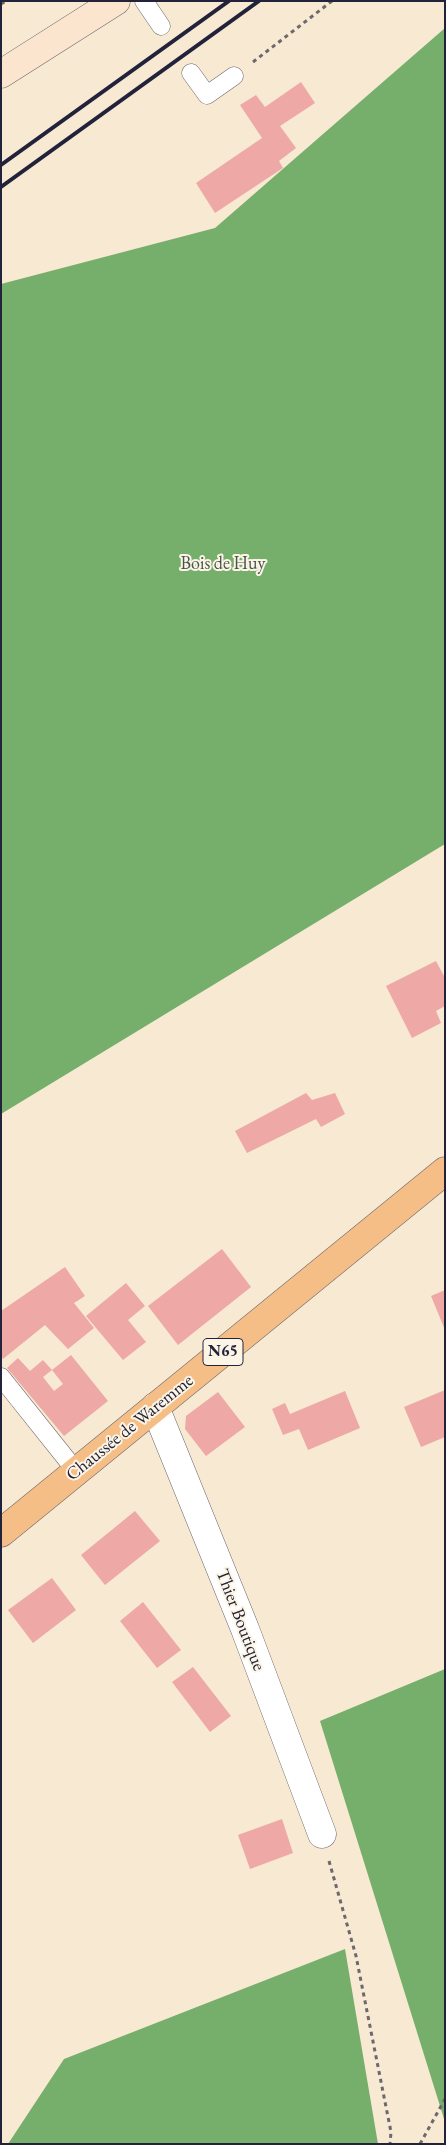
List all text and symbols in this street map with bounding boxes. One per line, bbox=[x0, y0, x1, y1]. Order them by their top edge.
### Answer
park label: Bois de Huy bbox=[181, 553, 265, 575]
road number: N65 bbox=[203, 1338, 243, 1365]
street label: Chaussée de Waremme bbox=[62, 1370, 198, 1486]
street label: Thier Boutique bbox=[211, 1566, 269, 1674]

